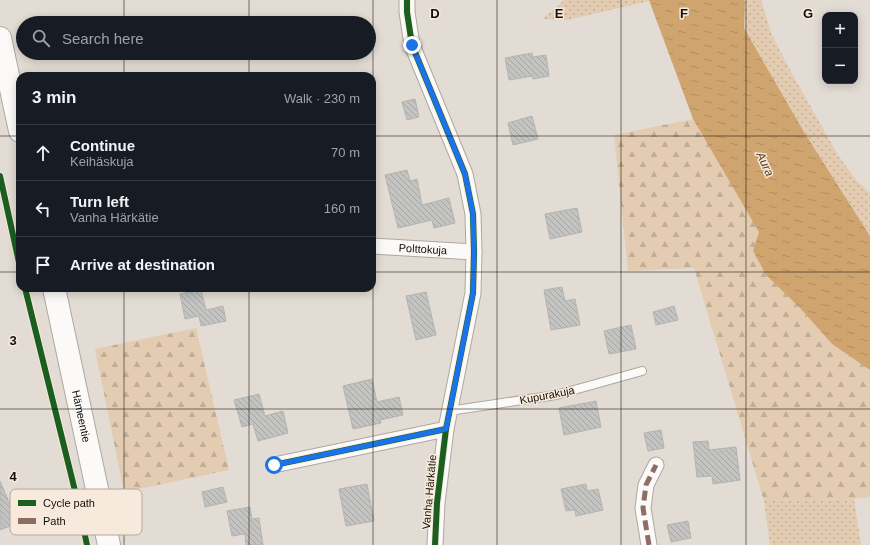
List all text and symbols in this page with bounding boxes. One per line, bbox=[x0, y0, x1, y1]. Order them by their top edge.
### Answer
text: D bbox=[430, 6, 440, 21]
text: E bbox=[555, 6, 564, 21]
text: F bbox=[680, 6, 688, 21]
text: G bbox=[803, 6, 813, 21]
map controls bbox=[822, 12, 858, 84]
button: + bbox=[822, 12, 858, 48]
search box bbox=[16, 16, 376, 60]
icon: search bbox=[30, 27, 52, 49]
text: Search here bbox=[62, 30, 144, 47]
route end bbox=[403, 36, 421, 54]
button: − bbox=[822, 48, 858, 84]
text: 3 min bbox=[32, 88, 76, 107]
text: Walk · 230 m bbox=[284, 91, 360, 106]
text: Continue bbox=[70, 137, 135, 154]
icon: ahead bbox=[32, 142, 54, 164]
text: 70 m bbox=[331, 145, 360, 160]
water label: Aura bbox=[753, 149, 777, 179]
text: Keihäskuja bbox=[70, 154, 134, 169]
text: Turn left bbox=[70, 193, 129, 210]
icon: left bbox=[32, 198, 54, 220]
text: 160 m bbox=[324, 201, 360, 216]
text: Vanha Härkätie bbox=[70, 210, 159, 225]
street label: Polttokuja bbox=[398, 242, 448, 256]
icon: arrive bbox=[32, 254, 54, 276]
text: Arrive at destination bbox=[70, 256, 215, 273]
text: 3 bbox=[9, 333, 17, 348]
street label: Kupurakuja bbox=[519, 384, 576, 406]
street label: Hämeentie bbox=[70, 389, 93, 443]
street label: Vanha Härkätie bbox=[420, 454, 438, 530]
route start bbox=[265, 456, 283, 474]
text: 4 bbox=[9, 469, 17, 484]
legend bbox=[10, 489, 142, 535]
text: Cycle path bbox=[43, 497, 95, 509]
text: Path bbox=[43, 515, 66, 527]

